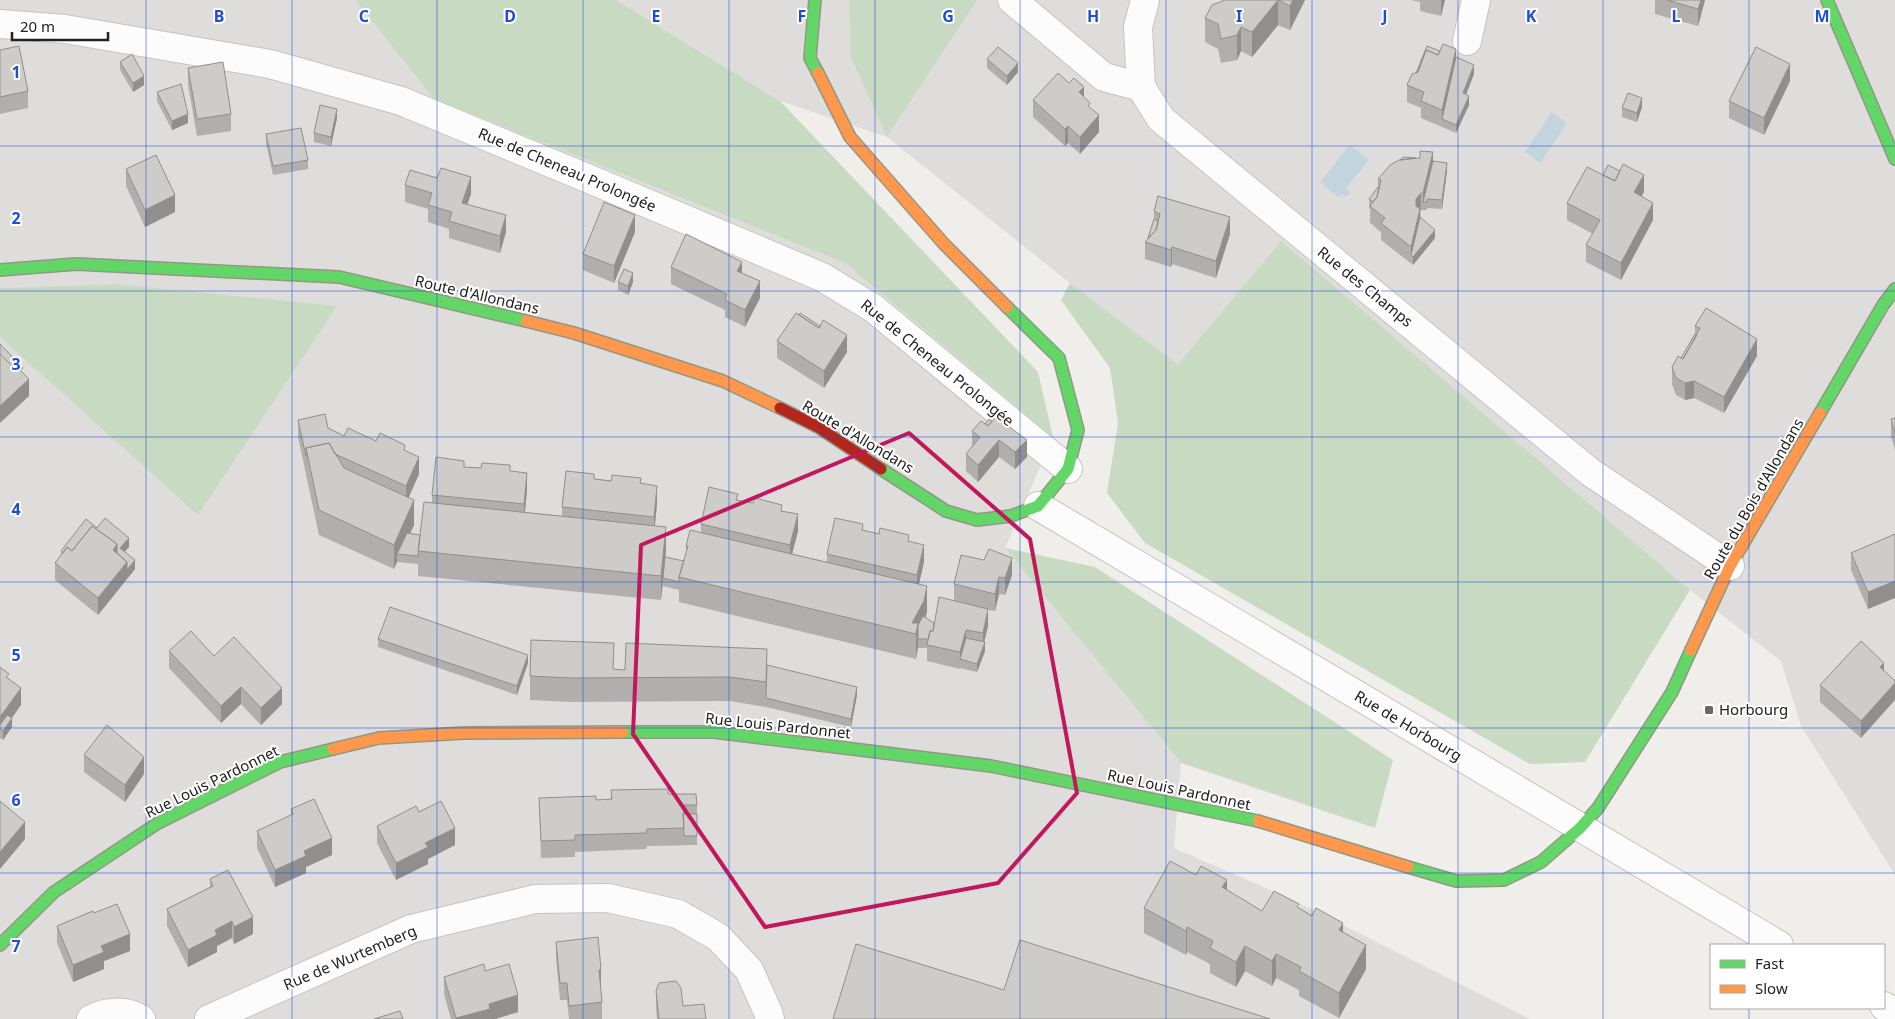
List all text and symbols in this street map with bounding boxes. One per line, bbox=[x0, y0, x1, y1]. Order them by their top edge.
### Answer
text: B bbox=[214, 5, 224, 27]
text: C bbox=[359, 5, 369, 27]
text: D bbox=[504, 5, 516, 27]
text: E bbox=[652, 5, 661, 27]
text: F bbox=[798, 5, 806, 27]
text: G bbox=[942, 5, 954, 27]
text: H bbox=[1087, 5, 1099, 27]
text: I bbox=[1236, 5, 1242, 27]
text: J bbox=[1380, 5, 1388, 27]
text: K bbox=[1526, 5, 1537, 27]
text: L bbox=[1672, 5, 1681, 27]
text: M bbox=[1814, 5, 1830, 27]
scale bar bbox=[12, 10, 109, 42]
text: 20 m bbox=[20, 16, 55, 36]
text: 1 bbox=[11, 61, 21, 83]
street label: Rue de Cheneau Prolongée bbox=[475, 122, 659, 216]
text: 2 bbox=[11, 207, 21, 229]
street label: Rue des Champs bbox=[1314, 242, 1418, 331]
street label: Route d'Allondans bbox=[413, 270, 541, 318]
street label: Rue de Cheneau Prolongée bbox=[857, 294, 1018, 430]
text: 3 bbox=[11, 353, 21, 375]
street label: Route d'Allondans bbox=[799, 395, 918, 477]
street label: Route du Bois d'Allondans bbox=[1699, 414, 1808, 583]
text: 4 bbox=[11, 498, 21, 520]
text: 5 bbox=[11, 644, 21, 666]
street label: Rue de Horbourg bbox=[1351, 685, 1466, 765]
place label: Horbourg bbox=[1719, 699, 1788, 719]
marker: Horbourg bbox=[1703, 704, 1715, 716]
street label: Rue Louis Pardonnet bbox=[704, 707, 852, 743]
street label: Rue Louis Pardonnet bbox=[141, 740, 282, 822]
street label: Rue Louis Pardonnet bbox=[1106, 764, 1253, 814]
text: 6 bbox=[11, 789, 21, 811]
street label: Rue de Wurtemberg bbox=[280, 920, 419, 994]
text: 7 bbox=[11, 935, 21, 957]
legend bbox=[1710, 944, 1885, 1009]
text: Fast bbox=[1755, 953, 1784, 973]
text: Slow bbox=[1755, 978, 1788, 998]

